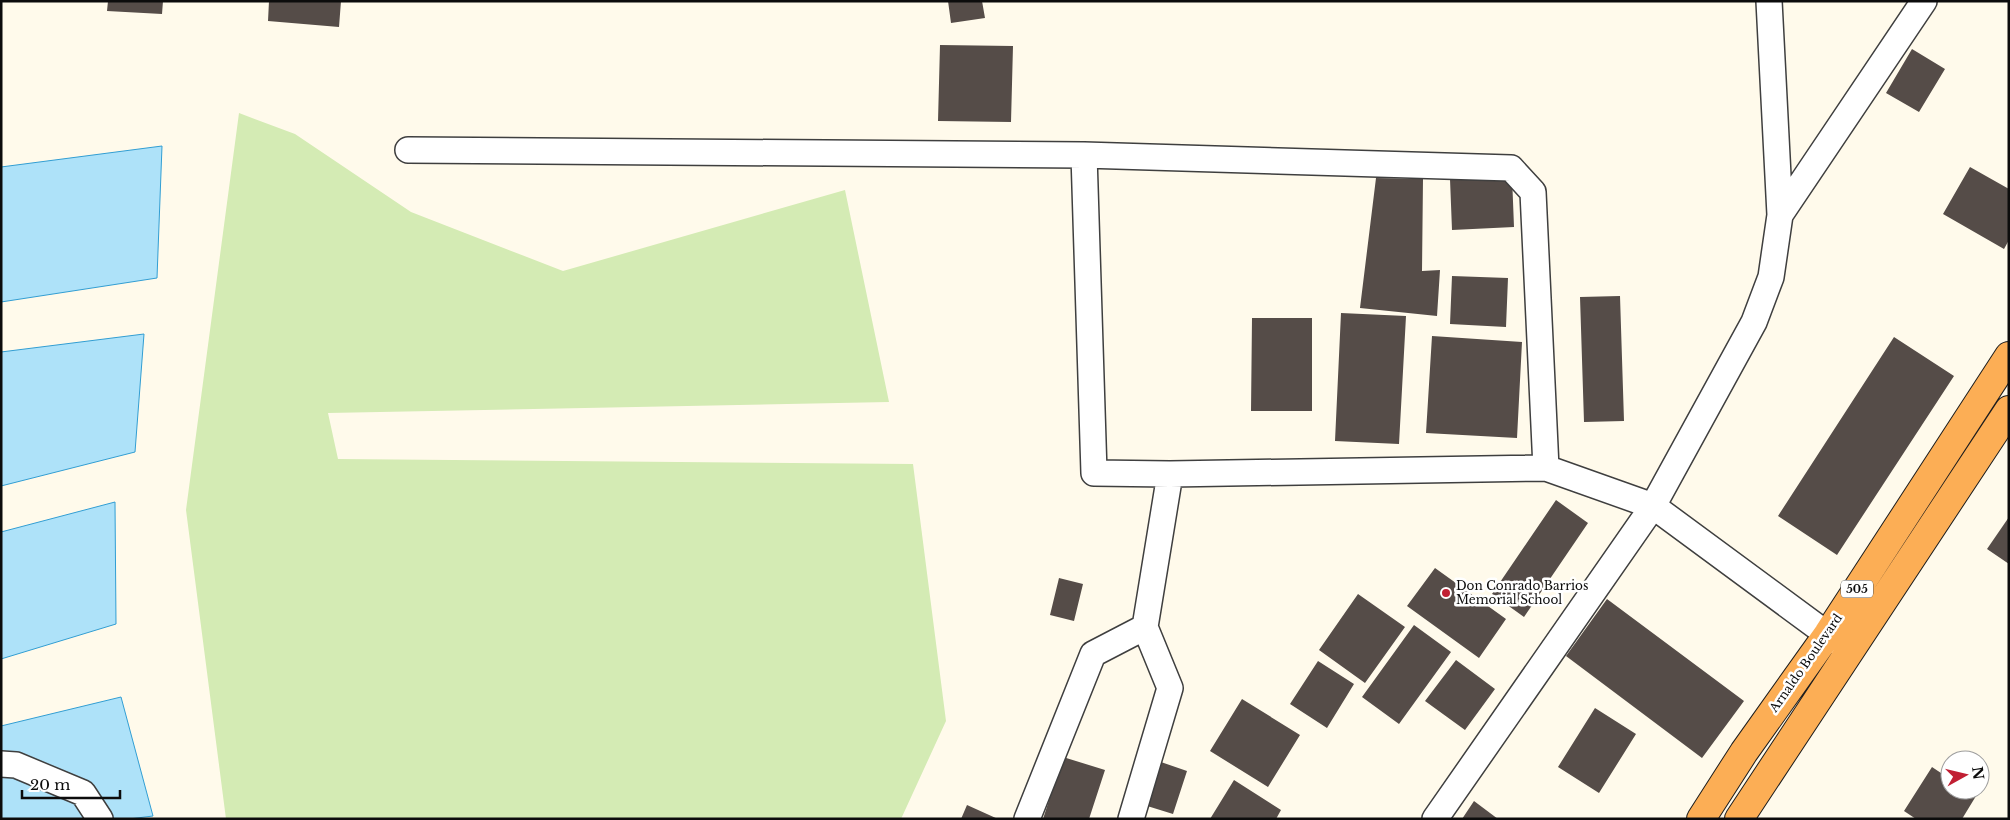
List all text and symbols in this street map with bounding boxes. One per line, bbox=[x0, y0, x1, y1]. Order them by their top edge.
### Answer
place label: Don Conrado Barrios Memorial School bbox=[1456, 578, 1588, 607]
road number: 505 bbox=[1841, 580, 1873, 598]
marker: Don Conrado Barrios Memorial School bbox=[1440, 587, 1452, 599]
street label: Arnaldo Boulevard bbox=[1765, 611, 1845, 716]
north arrow bbox=[1940, 750, 1990, 800]
text: N bbox=[1968, 765, 1988, 781]
scale bar bbox=[22, 768, 120, 800]
text: 20 m bbox=[30, 775, 70, 794]

